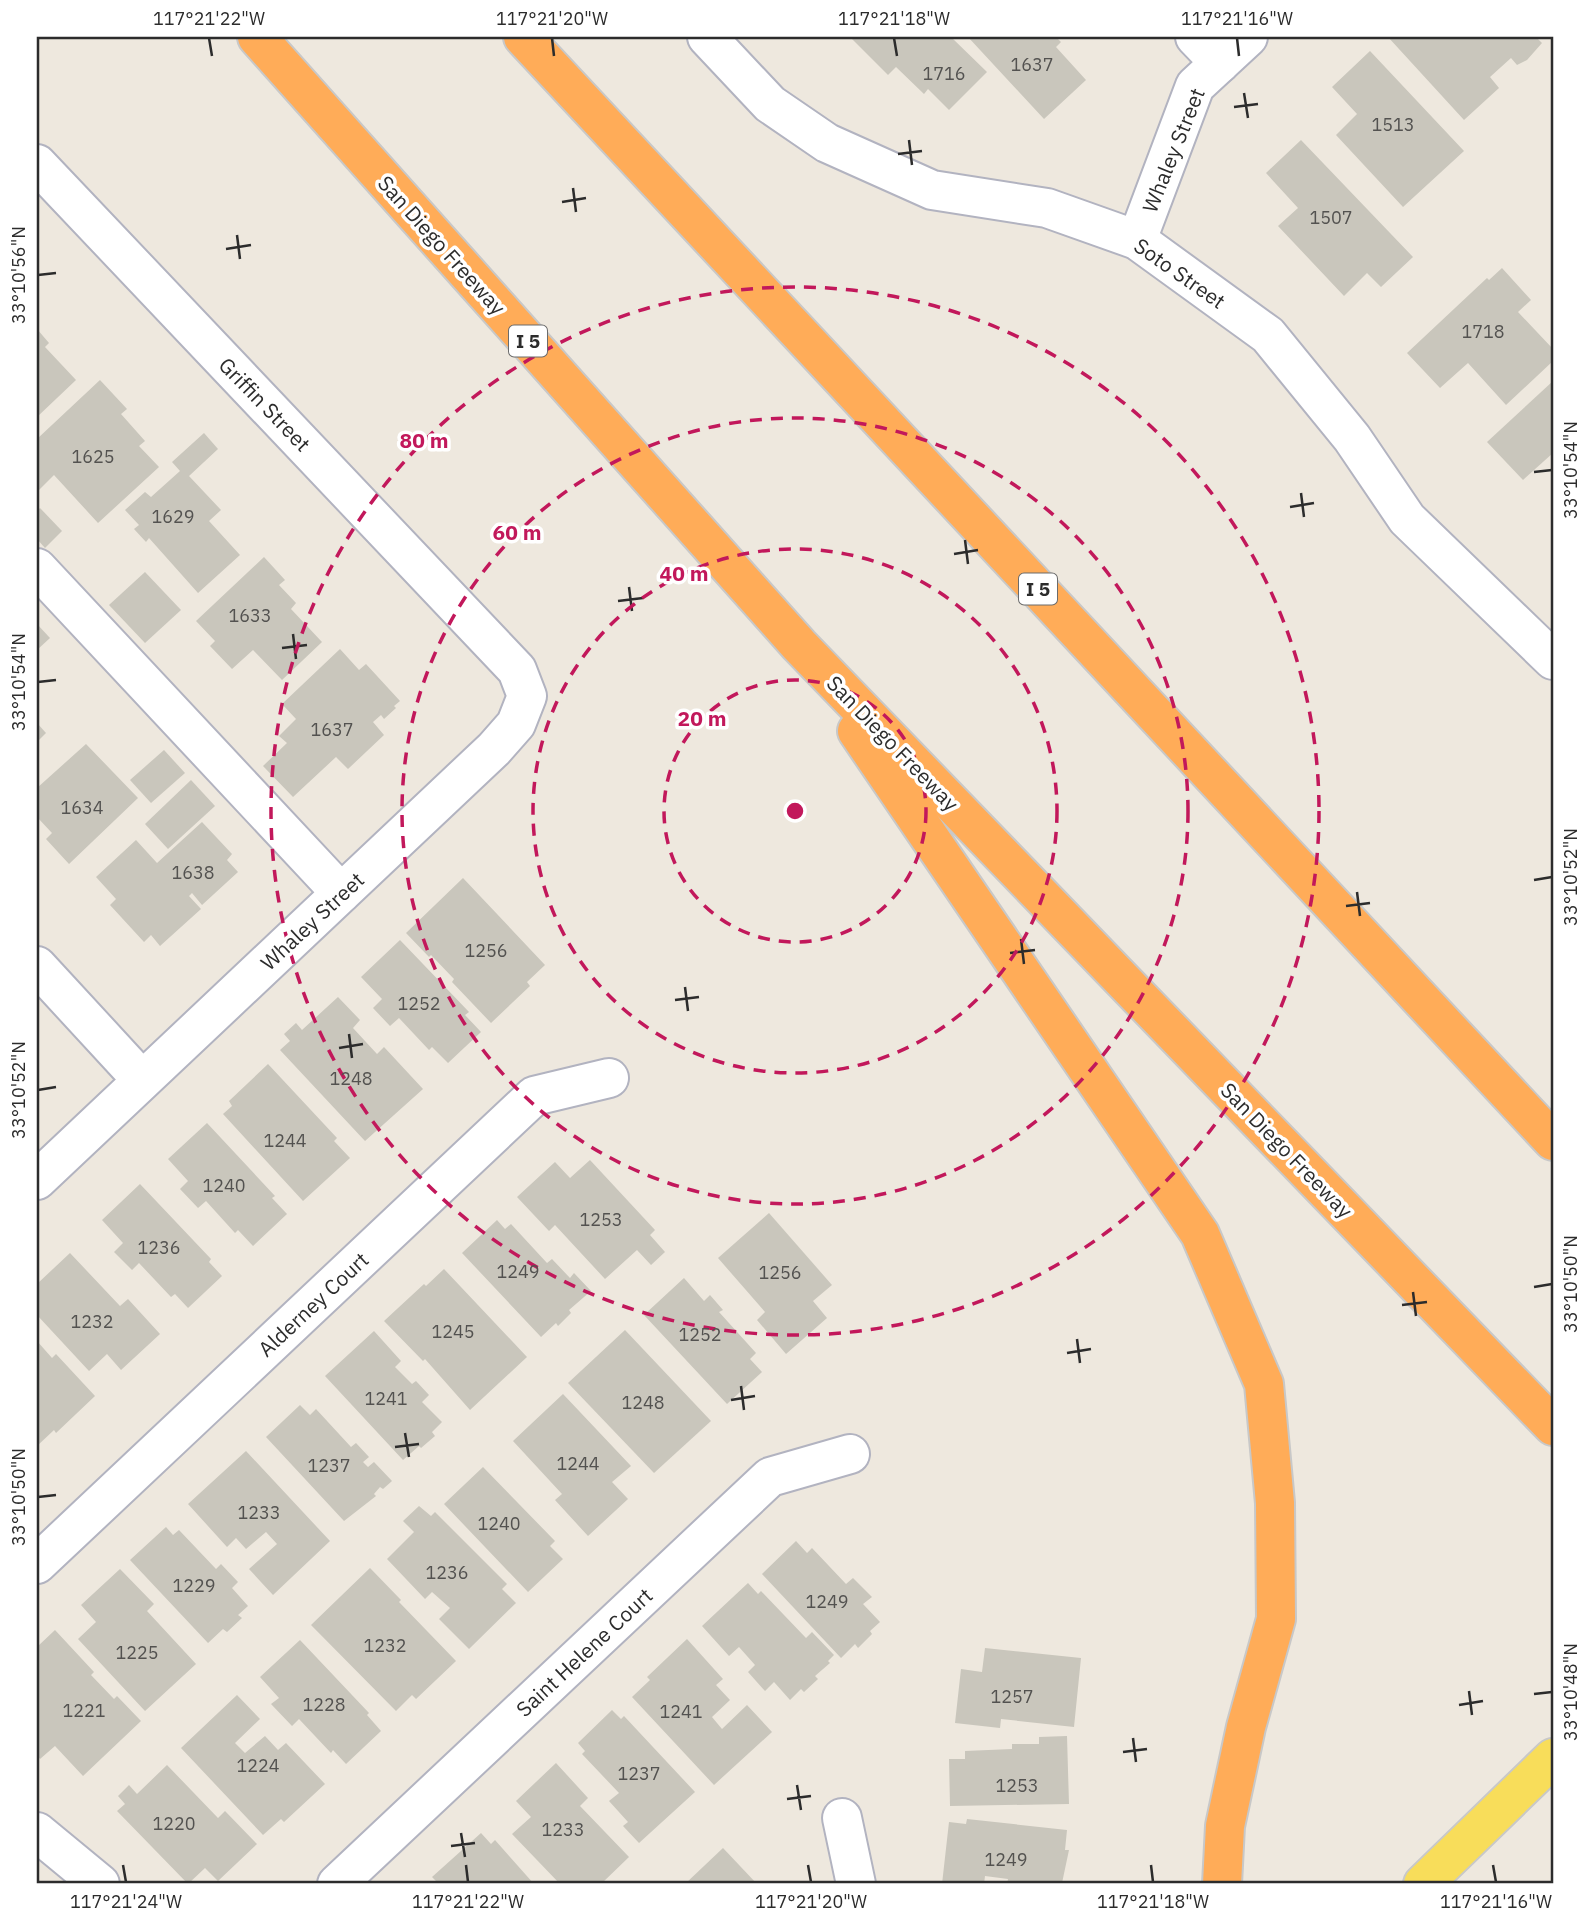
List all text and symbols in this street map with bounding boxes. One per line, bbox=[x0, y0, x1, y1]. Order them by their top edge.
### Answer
text: 117°21'22"W bbox=[153, 7, 265, 30]
text: 117°21'20"W bbox=[496, 7, 608, 30]
text: 117°21'18"W bbox=[838, 7, 950, 30]
text: 117°21'16"W bbox=[1181, 7, 1293, 30]
house number: 1637 bbox=[1010, 53, 1054, 76]
house number: 1716 bbox=[922, 62, 966, 85]
street label: Whaley Street bbox=[1135, 84, 1211, 216]
house number: 1513 bbox=[1371, 113, 1415, 136]
street label: San Diego Freeway bbox=[372, 169, 512, 321]
house number: 1507 bbox=[1309, 206, 1353, 229]
text: 33°10'56"N bbox=[7, 226, 30, 324]
street label: Soto Street bbox=[1129, 231, 1231, 315]
house number: 1718 bbox=[1461, 320, 1505, 343]
road number: I 5 bbox=[509, 326, 547, 356]
street label: Griffin Street bbox=[213, 351, 317, 457]
text: 33°10'54"N bbox=[1559, 421, 1582, 519]
text: 80 m bbox=[400, 426, 448, 454]
house number: 1625 bbox=[71, 445, 115, 468]
house number: 1629 bbox=[151, 505, 195, 528]
text: 60 m bbox=[493, 518, 541, 546]
text: 40 m bbox=[660, 559, 708, 587]
road number: I 5 bbox=[1019, 574, 1057, 604]
house number: 1633 bbox=[228, 604, 272, 627]
text: 33°10'54"N bbox=[7, 633, 30, 731]
street label: San Diego Freeway bbox=[821, 669, 965, 817]
text: 20 m bbox=[678, 704, 726, 732]
house number: 1637 bbox=[310, 718, 354, 741]
house number: 1634 bbox=[60, 796, 104, 819]
centre of rings bbox=[783, 799, 807, 823]
text: 33°10'52"N bbox=[1559, 828, 1582, 926]
house number: 1638 bbox=[171, 861, 215, 884]
street label: Whaley Street bbox=[254, 866, 370, 976]
house number: 1256 bbox=[464, 939, 508, 962]
house number: 1252 bbox=[397, 992, 441, 1015]
text: 33°10'52"N bbox=[7, 1041, 30, 1139]
house number: 1248 bbox=[329, 1067, 373, 1090]
street label: San Diego Freeway bbox=[1215, 1076, 1359, 1224]
house number: 1244 bbox=[263, 1129, 307, 1152]
house number: 1240 bbox=[202, 1174, 246, 1197]
house number: 1253 bbox=[579, 1208, 623, 1231]
text: 33°10'50"N bbox=[1559, 1235, 1582, 1333]
house number: 1236 bbox=[137, 1236, 181, 1259]
street label: Alderney Court bbox=[252, 1246, 374, 1362]
house number: 1249 bbox=[496, 1260, 540, 1283]
house number: 1256 bbox=[758, 1261, 802, 1284]
house number: 1232 bbox=[70, 1310, 114, 1333]
house number: 1245 bbox=[431, 1320, 475, 1343]
house number: 1252 bbox=[678, 1323, 722, 1346]
house number: 1241 bbox=[364, 1387, 408, 1410]
house number: 1248 bbox=[621, 1391, 665, 1414]
text: 33°10'50"N bbox=[7, 1448, 30, 1546]
house number: 1244 bbox=[556, 1452, 600, 1475]
house number: 1237 bbox=[307, 1454, 351, 1477]
house number: 1233 bbox=[237, 1501, 281, 1524]
house number: 1240 bbox=[477, 1512, 521, 1535]
house number: 1236 bbox=[425, 1561, 469, 1584]
house number: 1229 bbox=[172, 1574, 216, 1597]
street label: Saint Helene Court bbox=[510, 1581, 658, 1723]
house number: 1249 bbox=[805, 1590, 849, 1613]
house number: 1232 bbox=[363, 1634, 407, 1657]
house number: 1225 bbox=[115, 1641, 159, 1664]
text: 33°10'48"N bbox=[1559, 1643, 1582, 1741]
house number: 1257 bbox=[990, 1685, 1034, 1708]
house number: 1228 bbox=[302, 1693, 346, 1716]
house number: 1221 bbox=[62, 1699, 106, 1722]
house number: 1241 bbox=[659, 1700, 703, 1723]
house number: 1224 bbox=[236, 1754, 280, 1777]
house number: 1237 bbox=[617, 1762, 661, 1785]
house number: 1253 bbox=[995, 1774, 1039, 1797]
house number: 1220 bbox=[152, 1812, 196, 1835]
house number: 1233 bbox=[541, 1818, 585, 1841]
house number: 1249 bbox=[984, 1848, 1028, 1871]
text: 117°21'24"W bbox=[70, 1890, 182, 1913]
text: 117°21'22"W bbox=[412, 1890, 524, 1913]
text: 117°21'20"W bbox=[755, 1890, 867, 1913]
text: 117°21'18"W bbox=[1097, 1890, 1209, 1913]
text: 117°21'16"W bbox=[1440, 1890, 1552, 1913]

